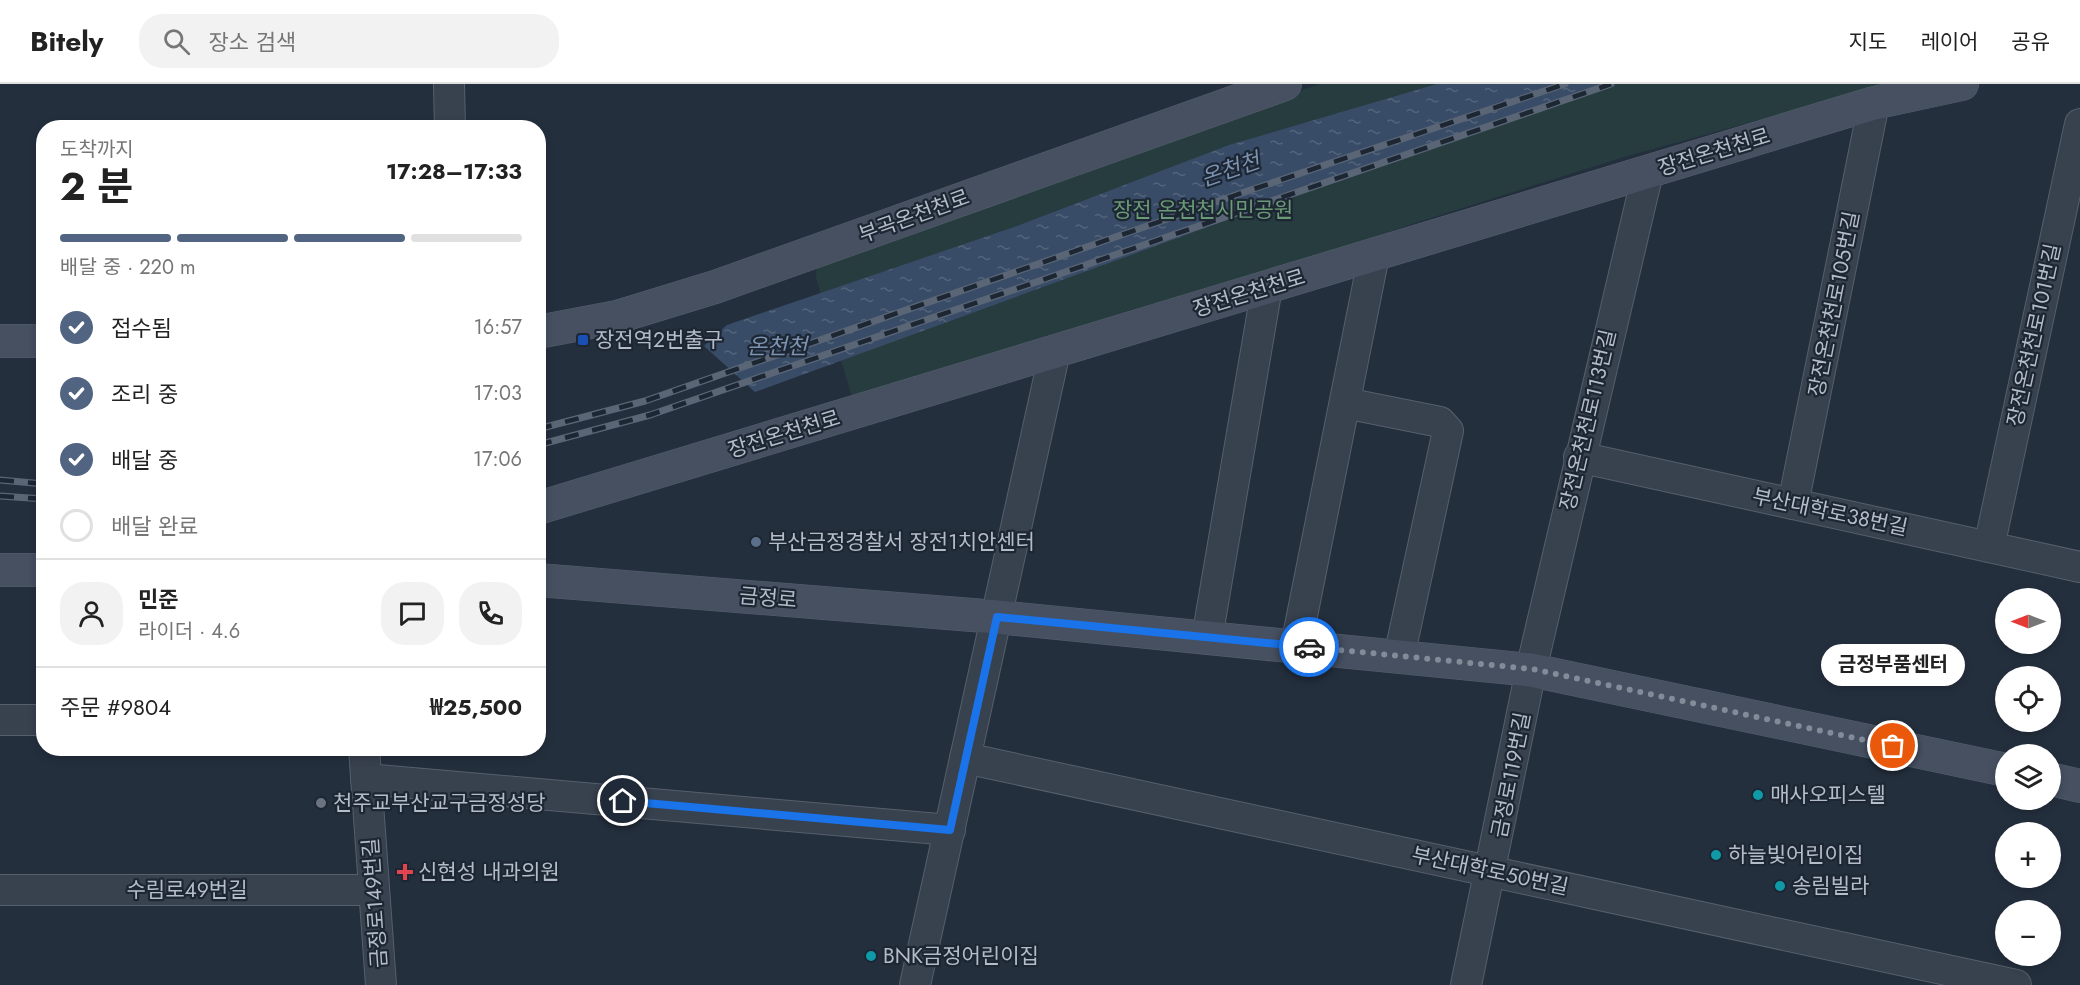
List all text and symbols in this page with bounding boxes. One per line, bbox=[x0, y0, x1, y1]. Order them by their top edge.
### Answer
search box bbox=[139, 14, 559, 68]
text: Bitely bbox=[30, 21, 103, 62]
icon: search bbox=[160, 25, 193, 58]
text: 장소 검색 bbox=[208, 26, 296, 58]
text: 지도 bbox=[1849, 27, 1887, 57]
text: 레이어 bbox=[1920, 27, 1978, 57]
text: 공유 bbox=[2011, 27, 2050, 57]
street label: 장전온천천로 bbox=[1654, 121, 1774, 183]
text: 도착까지 bbox=[60, 135, 134, 164]
water label: 온천천 bbox=[1196, 143, 1267, 194]
text: 17:28–17:33 bbox=[386, 155, 522, 187]
text: 2 분 bbox=[60, 158, 133, 215]
street label: 부곡온천천로 bbox=[854, 182, 974, 250]
park label: 장전 온천천시민공원 bbox=[1113, 195, 1293, 225]
street label: 장전온천천로105번길 bbox=[1801, 209, 1867, 399]
street label: 장전온천천로101번길 bbox=[2000, 241, 2068, 429]
text: 배달 중 · 220 m bbox=[60, 253, 196, 282]
street label: 장전온천천로 bbox=[1189, 262, 1309, 324]
icon: check bbox=[60, 311, 93, 344]
text: 접수됨 bbox=[111, 312, 172, 344]
text: 16:57 bbox=[474, 313, 522, 342]
place label: 장전역2번출구 bbox=[595, 325, 723, 355]
street label: 장전온천천로113번길 bbox=[1553, 327, 1623, 513]
water label: 온천천 bbox=[747, 330, 810, 362]
marker: 장전역2번출구 bbox=[576, 333, 590, 347]
icon: check bbox=[60, 377, 93, 410]
text: 조리 중 bbox=[111, 378, 178, 410]
text: 17:03 bbox=[474, 379, 522, 408]
street label: 장전온천천로 bbox=[724, 403, 844, 465]
icon: check bbox=[60, 443, 93, 476]
text: 배달 중 bbox=[111, 444, 178, 476]
text: 17:06 bbox=[473, 445, 522, 474]
street label: 부산대학로38번길 bbox=[1750, 481, 1910, 543]
text: 배달 완료 bbox=[111, 510, 199, 542]
place label: 부산금정경찰서 장전1치안센터 bbox=[768, 527, 1035, 557]
marker: 부산금정경찰서 장전1치안센터 bbox=[749, 535, 763, 549]
street label: 금정로 bbox=[738, 581, 798, 615]
button: person bbox=[60, 582, 123, 645]
button: chat bbox=[381, 582, 444, 645]
button: phone bbox=[459, 582, 522, 645]
text: 민준 bbox=[138, 583, 178, 615]
north arrow bbox=[1995, 588, 2061, 654]
map controls bbox=[1995, 588, 2061, 966]
text: 라이더 · 4.6 bbox=[138, 617, 240, 646]
courier bbox=[1279, 617, 1339, 677]
icon: car bbox=[1293, 631, 1326, 664]
callout: 금정부품센터 bbox=[1821, 644, 1965, 686]
text: 금정부품센터 bbox=[1838, 650, 1948, 679]
button: locate bbox=[1995, 666, 2061, 732]
text: 주문 #9804 bbox=[60, 691, 171, 723]
text: ₩25,500 bbox=[430, 691, 522, 723]
street label: 금정로119번길 bbox=[1484, 710, 1538, 840]
pin bbox=[1867, 720, 1918, 771]
icon: bag bbox=[1876, 729, 1909, 762]
button: layers bbox=[1995, 744, 2061, 810]
pin bbox=[597, 775, 648, 826]
place label: 매사오피스텔 bbox=[1770, 780, 1886, 810]
icon: home bbox=[606, 784, 639, 817]
place label: 천주교부산교구금정성당 bbox=[333, 788, 546, 818]
marker: 매사오피스텔 bbox=[1751, 788, 1765, 802]
marker: 천주교부산교구금정성당 bbox=[314, 796, 328, 810]
button: + bbox=[1995, 822, 2061, 888]
street label: 금정로149번길 bbox=[355, 837, 395, 969]
street label: 부산대학로50번길 bbox=[1409, 840, 1571, 902]
place label: 하늘빛어린이집 bbox=[1728, 840, 1863, 870]
marker: 하늘빛어린이집 bbox=[1709, 848, 1723, 862]
place label: 신현성 내과의원 bbox=[418, 857, 560, 887]
marker: 신현성 내과의원 bbox=[396, 863, 414, 881]
place label: 송림빌라 bbox=[1792, 871, 1869, 901]
street label: 수림로49번길 bbox=[127, 875, 247, 905]
marker: 송림빌라 bbox=[1773, 879, 1787, 893]
button: − bbox=[1995, 900, 2061, 966]
place label: BNK금정어린이집 bbox=[883, 941, 1039, 971]
marker: BNK금정어린이집 bbox=[864, 949, 878, 963]

